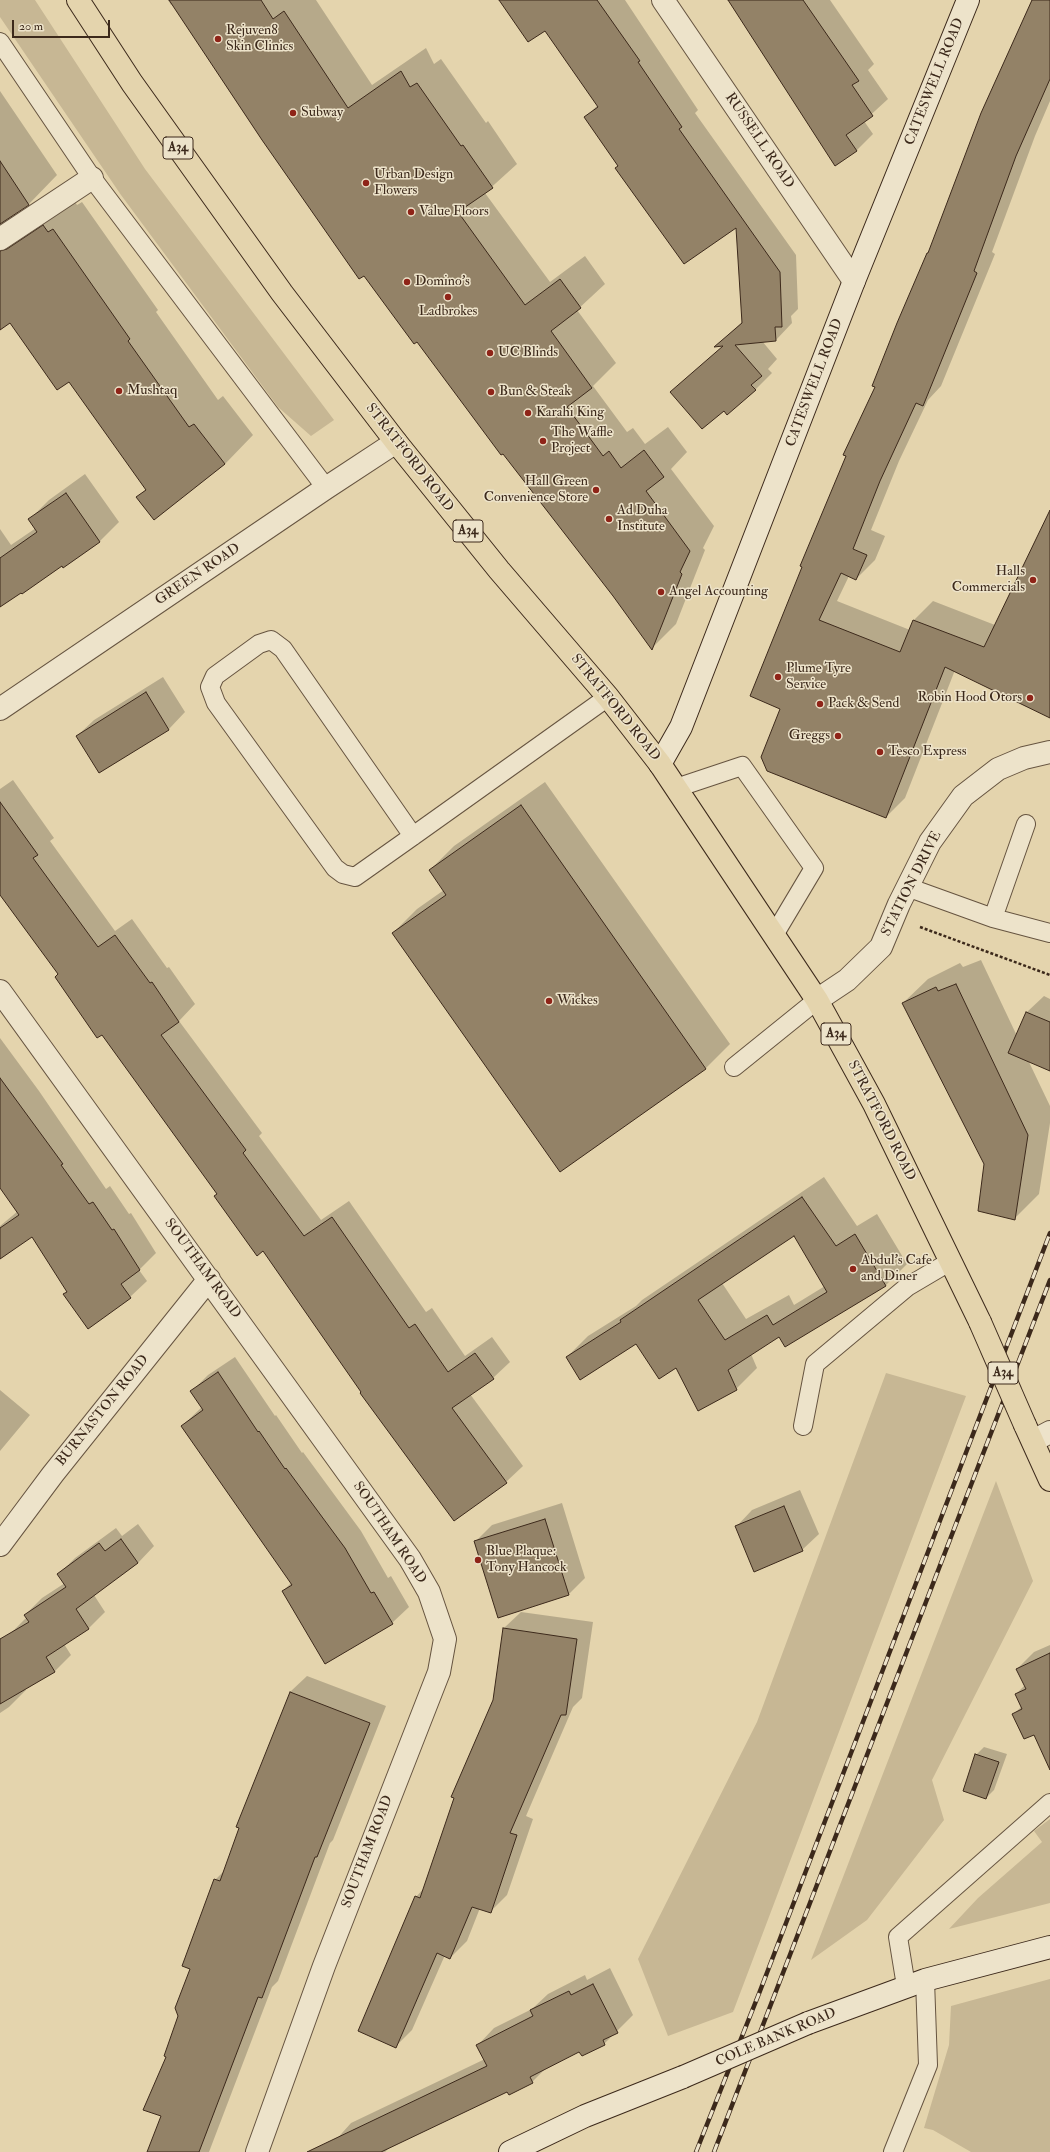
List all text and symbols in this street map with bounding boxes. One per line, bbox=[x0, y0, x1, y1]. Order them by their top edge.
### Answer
scale bar bbox=[14, 12, 112, 38]
street label: CATESWELL ROAD bbox=[902, 16, 968, 148]
text: 20 m bbox=[19, 19, 43, 34]
place label: Rejuven8 Skin Clinics bbox=[226, 23, 293, 56]
marker: Rejuven8 Skin Clinics bbox=[213, 34, 223, 44]
street label: RUSSELL ROAD bbox=[721, 90, 797, 192]
place label: Subway bbox=[301, 105, 343, 121]
marker: Subway bbox=[288, 108, 298, 118]
road number: A34 bbox=[163, 137, 193, 159]
place label: Urban Design Flowers bbox=[374, 167, 453, 200]
marker: Urban Design Flowers bbox=[361, 178, 371, 188]
place label: Value Floors bbox=[419, 204, 489, 220]
marker: Value Floors bbox=[406, 207, 416, 217]
place label: Domino's bbox=[415, 274, 470, 290]
marker: Domino's bbox=[402, 277, 412, 287]
marker: Ladbrokes bbox=[443, 292, 453, 302]
place label: Ladbrokes bbox=[419, 304, 477, 320]
street label: CATESWELL ROAD bbox=[783, 317, 847, 449]
place label: UC Blinds bbox=[498, 345, 558, 361]
marker: UC Blinds bbox=[485, 348, 495, 358]
place label: Mushtaq bbox=[127, 383, 177, 399]
place label: Bun & Steak bbox=[499, 384, 571, 400]
marker: Mushtaq bbox=[114, 386, 124, 396]
marker: Bun & Steak bbox=[486, 387, 496, 397]
street label: STRATFORD ROAD bbox=[362, 401, 456, 515]
place label: Karahi King bbox=[536, 405, 604, 421]
marker: Karahi King bbox=[523, 408, 533, 418]
place label: The Waffle Project bbox=[551, 425, 613, 458]
marker: The Waffle Project bbox=[538, 436, 548, 446]
place label: Hall Green Convenience Store bbox=[484, 474, 588, 506]
marker: Hall Green Convenience Store bbox=[591, 485, 601, 495]
place label: Ad Duha Institute bbox=[617, 503, 667, 536]
marker: Ad Duha Institute bbox=[604, 514, 614, 524]
road number: A34 bbox=[453, 520, 483, 542]
street label: GREEN ROAD bbox=[152, 540, 244, 610]
place label: Halls Commercials bbox=[952, 564, 1025, 596]
marker: Halls Commercials bbox=[1028, 575, 1038, 585]
place label: Angel Accounting bbox=[669, 584, 768, 600]
marker: Angel Accounting bbox=[656, 587, 666, 597]
street label: STRATFORD ROAD bbox=[567, 651, 663, 765]
place label: Plume Tyre Service bbox=[786, 661, 851, 694]
marker: Plume Tyre Service bbox=[773, 672, 783, 682]
place label: Robin Hood Otors bbox=[917, 690, 1022, 706]
marker: Robin Hood Otors bbox=[1025, 693, 1035, 703]
place label: Pack & Send bbox=[828, 696, 899, 712]
marker: Pack & Send bbox=[815, 699, 825, 709]
place label: Greggs bbox=[789, 728, 830, 744]
marker: Greggs bbox=[833, 731, 843, 741]
place label: Tesco Express bbox=[888, 744, 967, 760]
marker: Tesco Express bbox=[875, 747, 885, 757]
street label: STATION DRIVE bbox=[878, 829, 946, 939]
place label: Wickes bbox=[557, 993, 598, 1009]
marker: Wickes bbox=[544, 996, 554, 1006]
road number: A34 bbox=[821, 1023, 851, 1045]
street label: STRATFORD ROAD bbox=[843, 1058, 919, 1184]
street label: SOUTHAM ROAD bbox=[160, 1216, 244, 1322]
place label: Abdul's Cafe and Diner bbox=[861, 1253, 932, 1286]
marker: Abdul's Cafe and Diner bbox=[848, 1264, 858, 1274]
street label: BURNASTON ROAD bbox=[53, 1352, 153, 1470]
road number: A34 bbox=[988, 1362, 1018, 1384]
street label: SOUTHAM ROAD bbox=[349, 1479, 429, 1587]
place label: Blue Plaque: Tony Hancock bbox=[486, 1544, 567, 1576]
marker: Blue Plaque: Tony Hancock bbox=[473, 1555, 483, 1565]
street label: SOUTHAM ROAD bbox=[339, 1793, 397, 1911]
street label: COLE BANK ROAD bbox=[713, 2005, 839, 2071]

